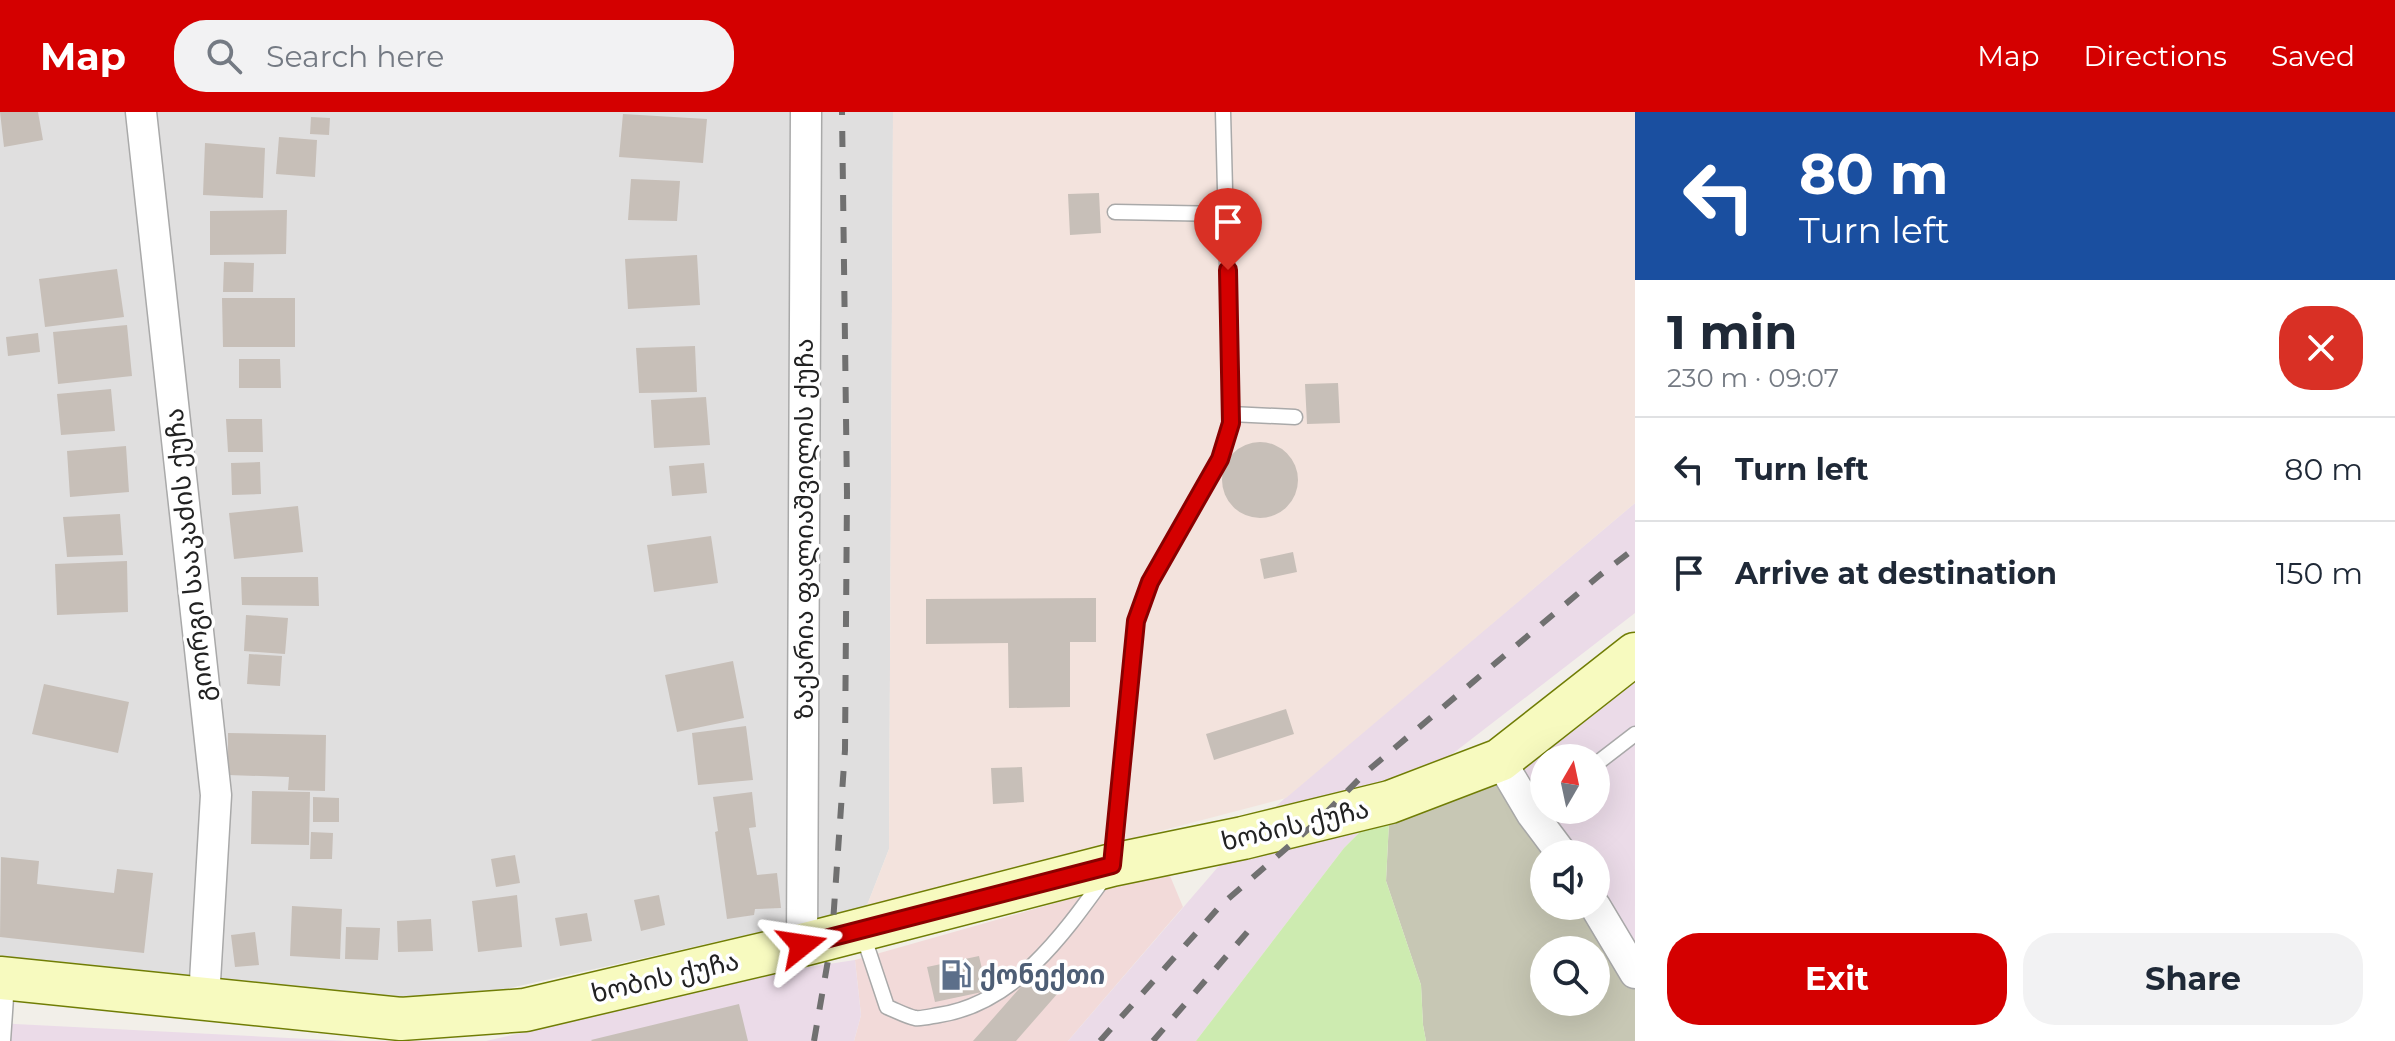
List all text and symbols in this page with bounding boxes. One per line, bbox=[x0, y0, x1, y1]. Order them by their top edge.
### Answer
search box bbox=[174, 20, 734, 92]
text: Map bbox=[40, 33, 126, 80]
icon: search bbox=[202, 34, 246, 78]
text: Search here bbox=[266, 38, 444, 75]
text: Map bbox=[1977, 39, 2039, 73]
text: Directions bbox=[2083, 39, 2227, 73]
text: Saved bbox=[2271, 39, 2355, 73]
text: 80 m bbox=[1799, 140, 1949, 208]
icon: left bbox=[1667, 144, 1771, 248]
pin bbox=[1194, 188, 1262, 270]
icon: arrive bbox=[1206, 200, 1250, 244]
text: Turn left bbox=[1799, 208, 1950, 252]
text: 1 min bbox=[1667, 303, 1797, 361]
button: close bbox=[2279, 306, 2363, 390]
street label: ზაქარია ფალიაშვილის ქუჩა bbox=[788, 338, 820, 720]
text: 230 m · 09:07 bbox=[1667, 362, 1839, 394]
street label: გიორგი სააკაძის ქუჩა bbox=[158, 406, 220, 704]
icon: left bbox=[1667, 447, 1711, 491]
text: Turn left bbox=[1735, 451, 1868, 488]
text: 80 m bbox=[2284, 451, 2363, 488]
icon: arrive bbox=[1667, 551, 1711, 595]
text: Arrive at destination bbox=[1735, 555, 2057, 592]
text: 150 m bbox=[2276, 555, 2363, 592]
north arrow bbox=[1530, 744, 1610, 824]
map controls bbox=[1530, 744, 1610, 1016]
street label: ხობის ქუჩა bbox=[1218, 792, 1372, 858]
button: sound bbox=[1530, 840, 1610, 920]
position arrow bbox=[760, 903, 844, 987]
button: Exit bbox=[1667, 933, 2007, 1025]
button: Share bbox=[2023, 933, 2363, 1025]
button: search bbox=[1530, 936, 1610, 1016]
street label: ხობის ქუჩა bbox=[588, 944, 742, 1010]
fuel station icon: ქონექთი bbox=[939, 958, 973, 992]
place label: ქონექთი bbox=[980, 959, 1105, 991]

